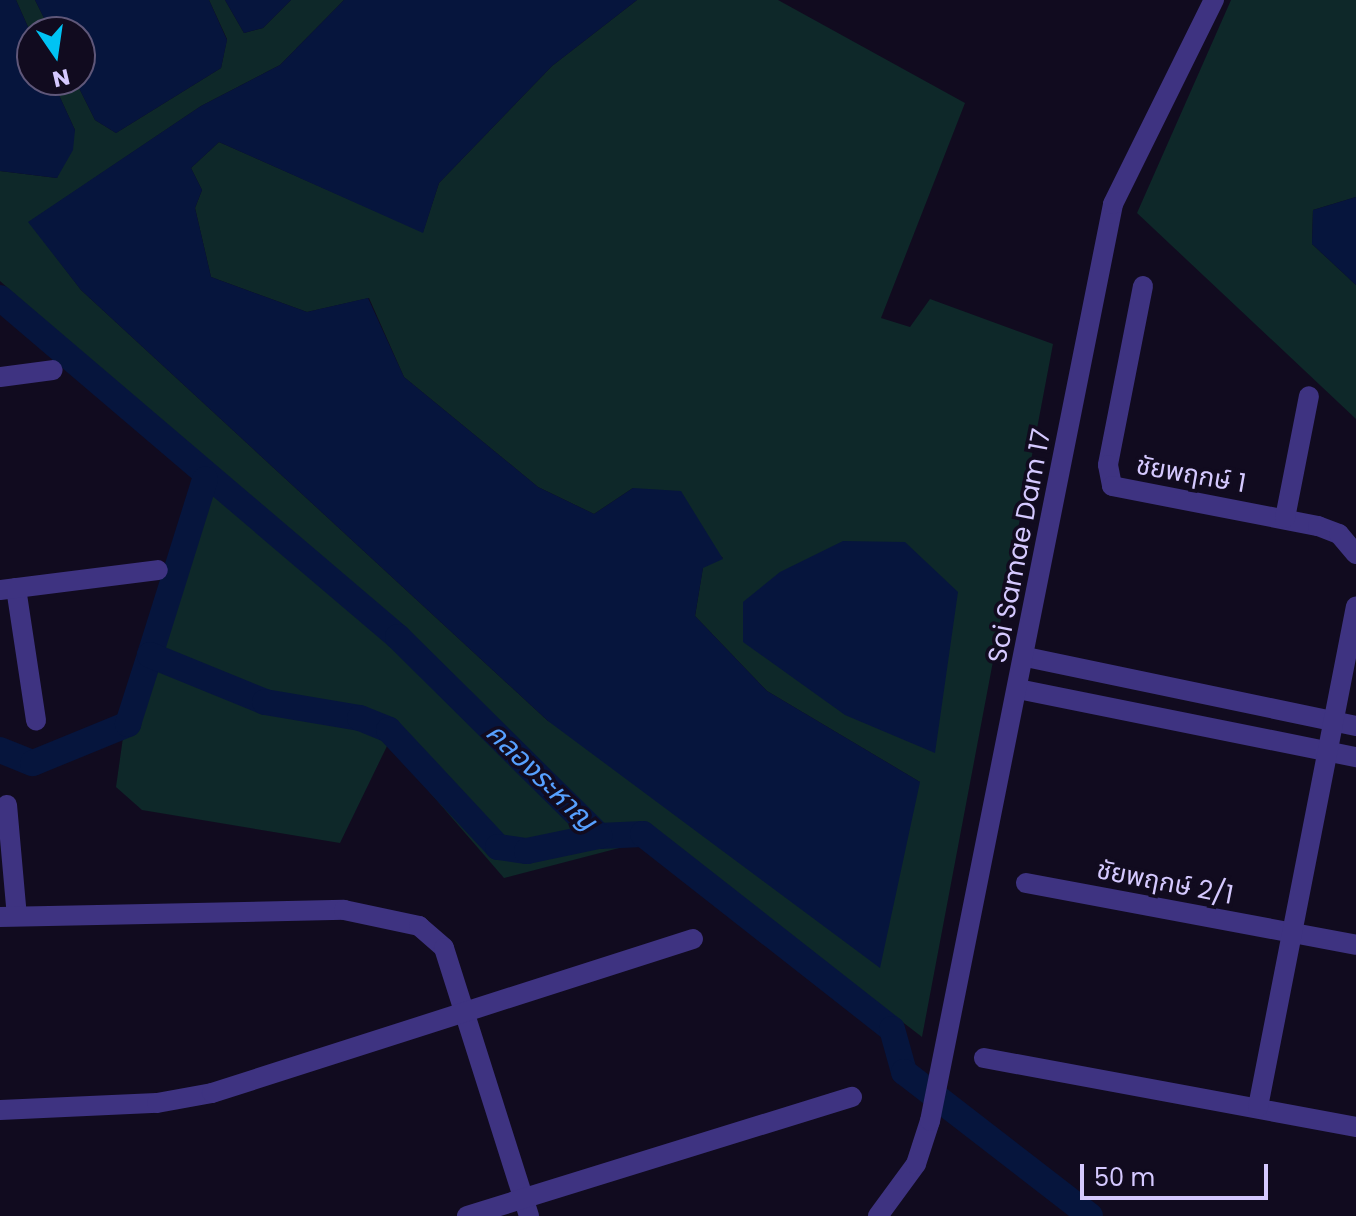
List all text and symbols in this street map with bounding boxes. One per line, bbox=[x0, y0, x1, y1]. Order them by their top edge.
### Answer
north arrow bbox=[16, 16, 96, 96]
text: N bbox=[50, 61, 73, 95]
street label: Soi Samae Dam 17 bbox=[982, 426, 1058, 666]
street label: ชัยพฤกษ์ 1 bbox=[1134, 450, 1248, 500]
water label: คลองระหาญ bbox=[479, 716, 603, 838]
street label: ชัยพฤกษ์ 2/1 bbox=[1094, 854, 1236, 912]
scale bar bbox=[1084, 1148, 1272, 1198]
text: 50 m bbox=[1094, 1161, 1155, 1194]

